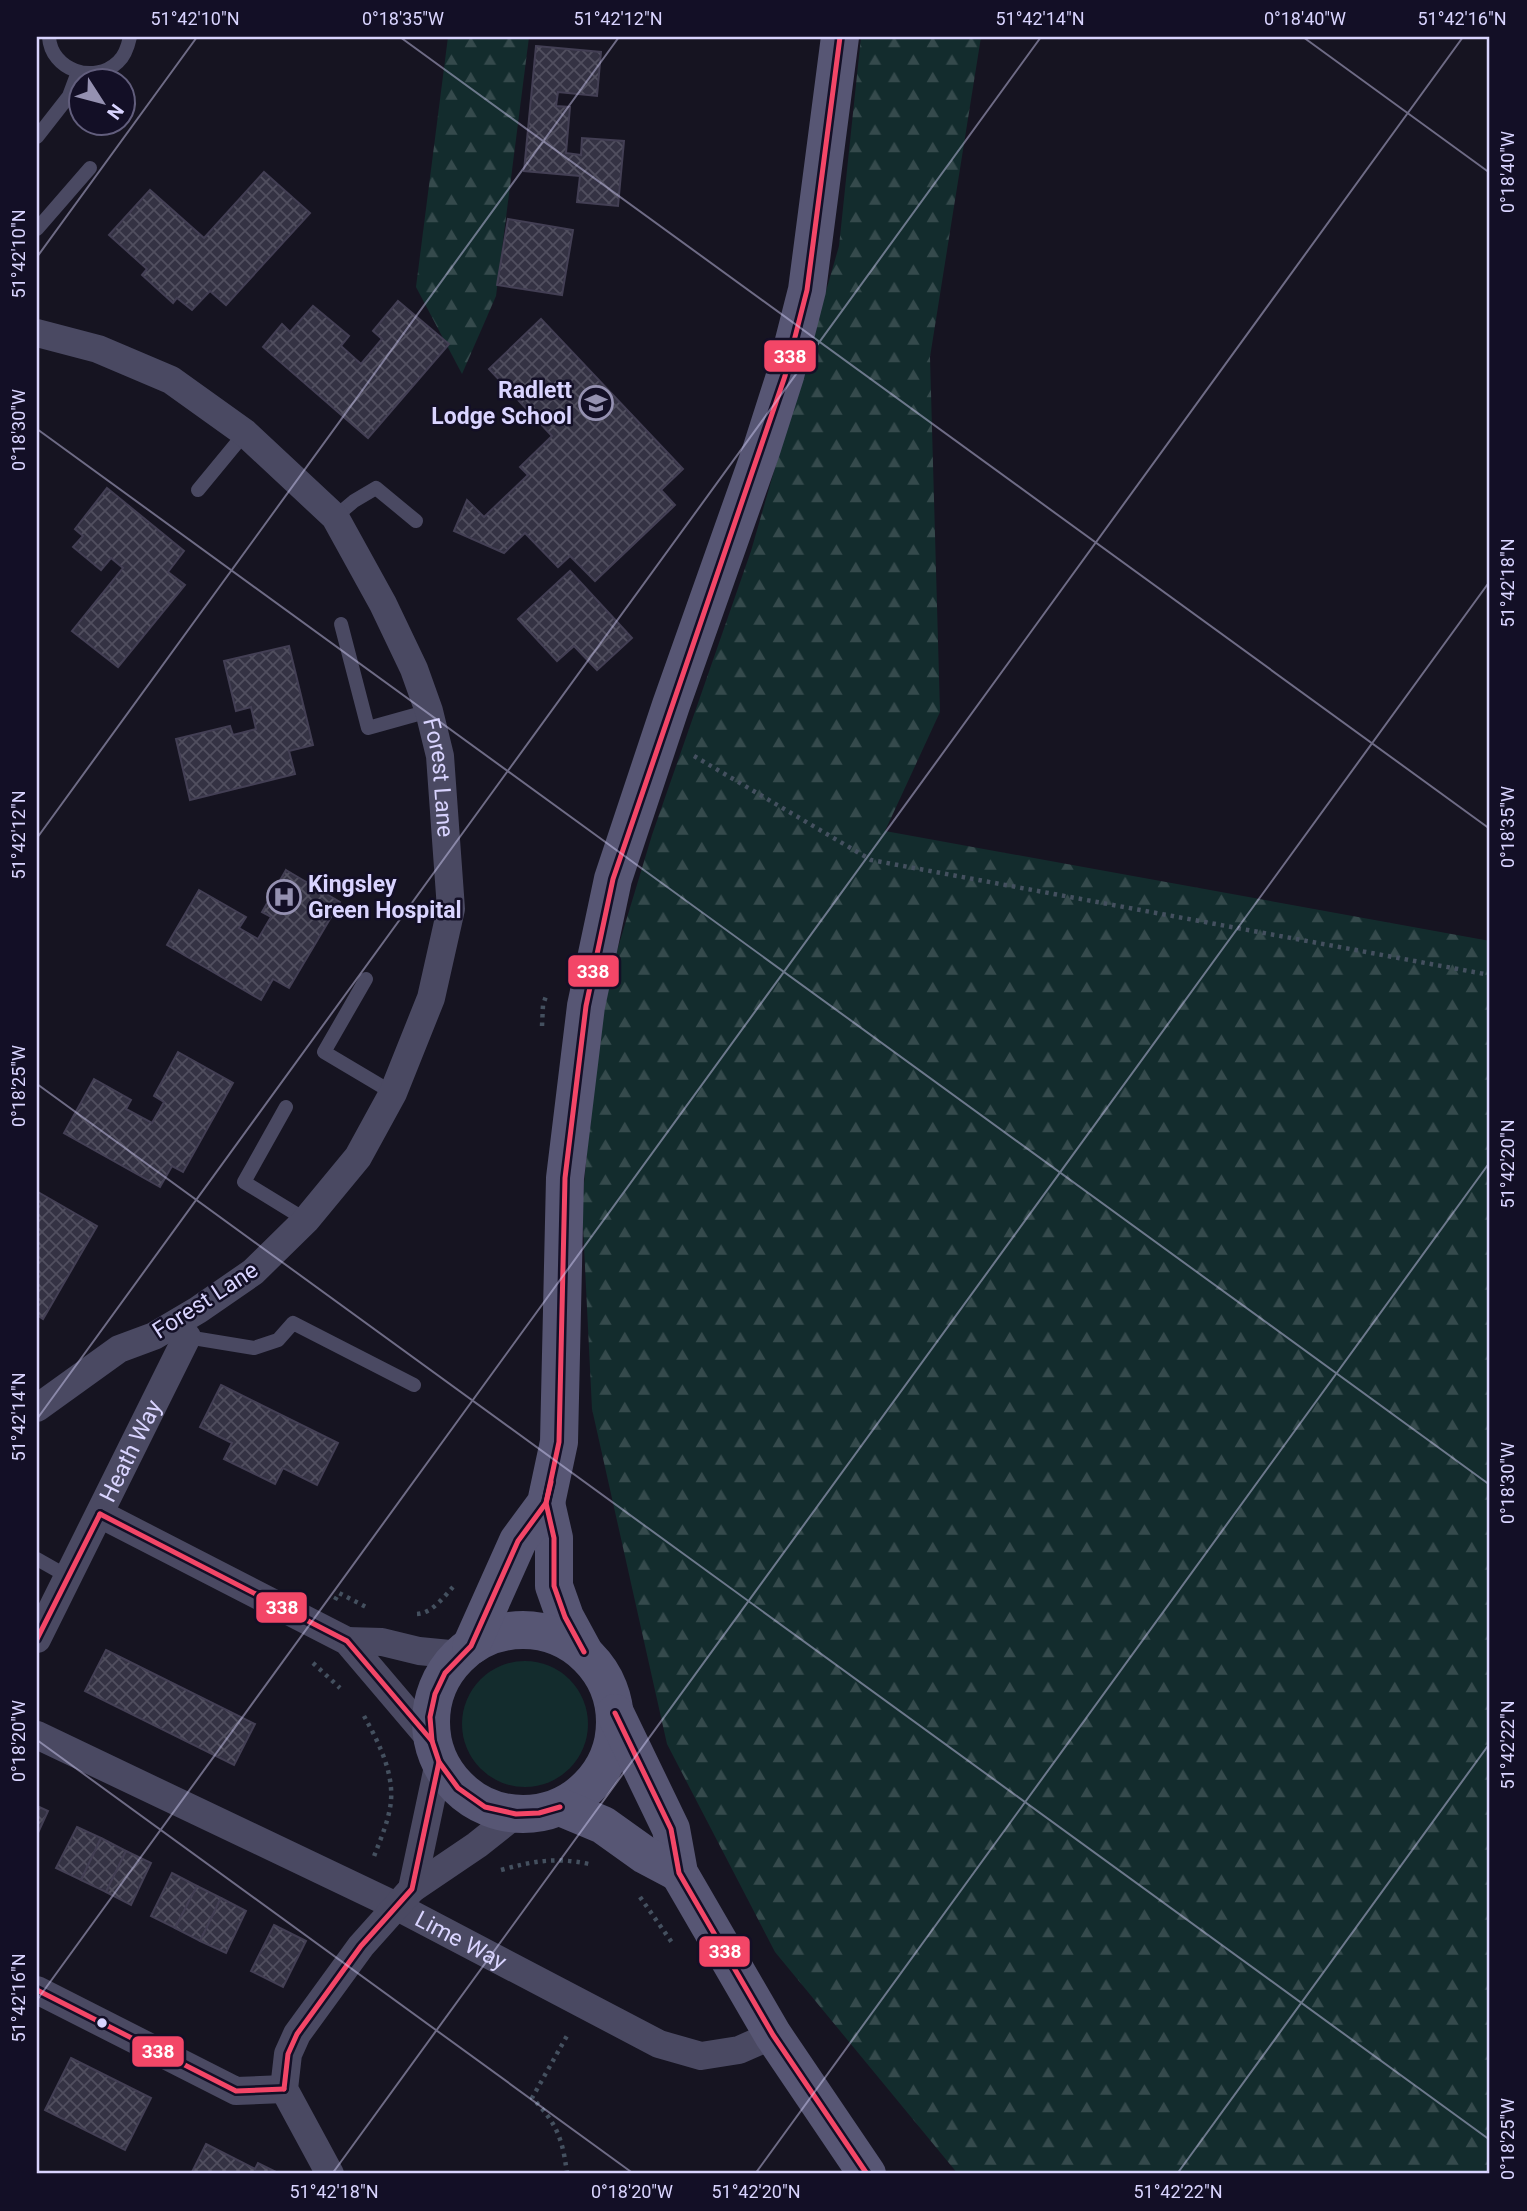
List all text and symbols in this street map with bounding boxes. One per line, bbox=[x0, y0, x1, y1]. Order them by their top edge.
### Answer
text: 51°42'10"N bbox=[150, 8, 240, 29]
text: 0°18'35"W bbox=[362, 8, 444, 29]
text: 51°42'12"N bbox=[573, 8, 663, 29]
text: 51°42'14"N bbox=[995, 8, 1085, 29]
text: 0°18'40"W bbox=[1264, 8, 1346, 29]
text: 51°42'16"N bbox=[1417, 8, 1507, 29]
north arrow bbox=[66, 66, 136, 136]
text: N bbox=[102, 100, 129, 124]
text: 0°18'40"W bbox=[1497, 131, 1518, 213]
text: 51°42'10"N bbox=[8, 209, 29, 299]
line badge: 338 bbox=[763, 339, 817, 373]
text: 338 bbox=[774, 345, 806, 368]
place label: Radlett Lodge School bbox=[431, 377, 572, 430]
school or university icon: Radlett Lodge School bbox=[577, 384, 615, 422]
text: 0°18'30"W bbox=[8, 389, 29, 471]
text: 51°42'18"N bbox=[1497, 538, 1518, 628]
street label: Forest Lane bbox=[417, 715, 459, 838]
text: 0°18'35"W bbox=[1497, 786, 1518, 868]
text: 51°42'12"N bbox=[8, 790, 29, 880]
place label: Kingsley Green Hospital bbox=[308, 871, 462, 924]
hospital icon: Kingsley Green Hospital bbox=[265, 878, 303, 916]
line badge: 338 bbox=[567, 954, 620, 988]
text: 338 bbox=[577, 960, 609, 983]
text: 0°18'25"W bbox=[8, 1045, 29, 1127]
text: 51°42'20"N bbox=[1497, 1119, 1518, 1209]
street label: Forest Lane bbox=[147, 1256, 263, 1344]
text: 51°42'14"N bbox=[8, 1372, 29, 1462]
street label: Heath Way bbox=[94, 1396, 168, 1507]
text: 0°18'30"W bbox=[1497, 1442, 1518, 1524]
line badge: 338 bbox=[255, 1591, 308, 1624]
text: 338 bbox=[266, 1596, 298, 1619]
text: 0°18'20"W bbox=[8, 1700, 29, 1782]
text: 51°42'22"N bbox=[1497, 1700, 1518, 1790]
street label: Lime Way bbox=[410, 1905, 511, 1976]
line badge: 338 bbox=[698, 1935, 751, 1968]
text: 338 bbox=[709, 1940, 741, 1963]
text: 51°42'16"N bbox=[8, 1953, 29, 2043]
unlabelled marker bbox=[95, 2016, 109, 2030]
line badge: 338 bbox=[131, 2035, 185, 2068]
text: 338 bbox=[142, 2040, 174, 2063]
text: 0°18'25"W bbox=[1497, 2098, 1518, 2180]
text: 51°42'18"N bbox=[289, 2181, 379, 2202]
text: 0°18'20"W bbox=[591, 2181, 673, 2202]
text: 51°42'20"N bbox=[711, 2181, 801, 2202]
text: 51°42'22"N bbox=[1133, 2181, 1223, 2202]

